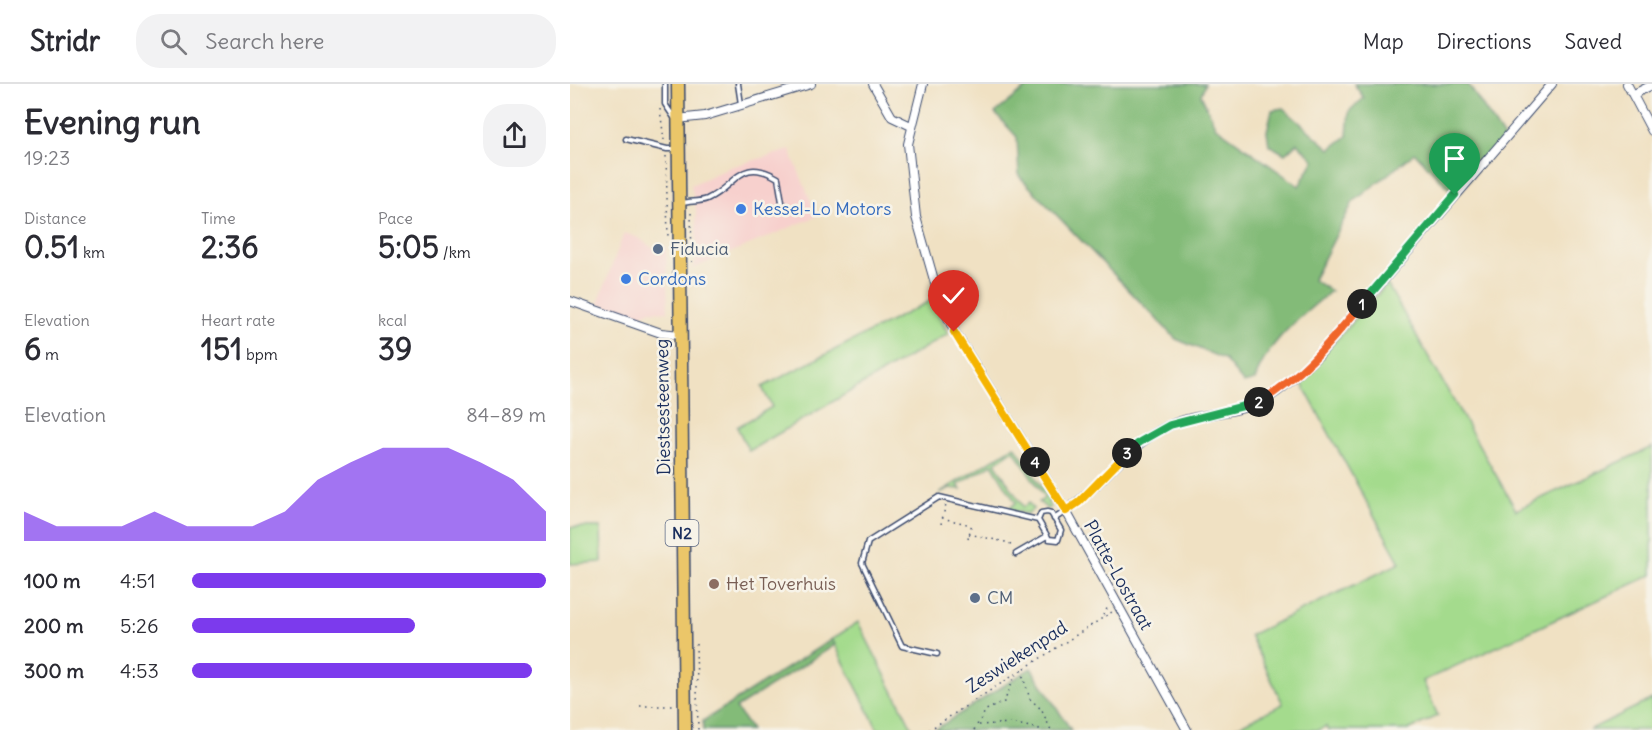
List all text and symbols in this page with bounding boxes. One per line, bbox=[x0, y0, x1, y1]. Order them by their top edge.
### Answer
search box bbox=[136, 14, 556, 68]
text: Stridr bbox=[30, 23, 100, 59]
icon: search bbox=[157, 25, 190, 58]
text: Search here bbox=[205, 27, 324, 55]
text: Map bbox=[1363, 28, 1404, 55]
text: Directions bbox=[1437, 28, 1531, 55]
text: Saved bbox=[1564, 28, 1622, 55]
text: Evening run bbox=[24, 101, 200, 143]
button: share bbox=[483, 104, 546, 167]
pin bbox=[1429, 133, 1480, 195]
icon: arrive bbox=[1438, 142, 1471, 175]
text: 19:23 bbox=[24, 145, 70, 170]
place label: Kessel-Lo Motors bbox=[753, 197, 891, 220]
marker: Kessel-Lo Motors bbox=[734, 202, 748, 216]
text: Distance bbox=[24, 208, 86, 228]
text: Time bbox=[201, 208, 236, 228]
text: Pace bbox=[378, 208, 413, 228]
text: 0.51 bbox=[24, 228, 79, 266]
text: 2:36 bbox=[201, 228, 259, 266]
text: 5:05 bbox=[378, 228, 439, 266]
place label: Fiducia bbox=[670, 237, 729, 260]
text: km bbox=[79, 242, 105, 262]
text: /km bbox=[439, 242, 471, 262]
marker: Fiducia bbox=[651, 242, 665, 256]
place label: Cordons bbox=[638, 267, 706, 290]
pin bbox=[928, 270, 979, 332]
marker: Cordons bbox=[619, 272, 633, 286]
icon: check bbox=[937, 279, 970, 312]
pin: 1 bbox=[1347, 289, 1377, 319]
text: 1 bbox=[1359, 294, 1365, 314]
text: Elevation bbox=[24, 310, 90, 330]
text: Heart rate bbox=[201, 310, 275, 330]
text: kcal bbox=[378, 310, 407, 330]
text: 6 bbox=[24, 330, 41, 368]
text: 151 bbox=[201, 330, 242, 368]
text: 39 bbox=[378, 330, 412, 368]
street label: Diestsesteenweg bbox=[650, 339, 675, 475]
text: m bbox=[41, 344, 59, 364]
text: bpm bbox=[242, 344, 278, 364]
pin: 2 bbox=[1244, 387, 1274, 417]
text: 2 bbox=[1255, 392, 1263, 412]
text: Elevation bbox=[24, 402, 106, 427]
text: 84–89 m bbox=[466, 402, 546, 427]
pin: 3 bbox=[1112, 438, 1142, 468]
text: 3 bbox=[1122, 443, 1132, 463]
pin: 4 bbox=[1020, 447, 1050, 477]
text: 4 bbox=[1030, 452, 1040, 472]
street label: Platte-Lostraat bbox=[1079, 516, 1158, 634]
road number: N2 bbox=[666, 520, 698, 546]
text: 100 m bbox=[24, 568, 81, 593]
text: 4:51 bbox=[120, 568, 156, 593]
place label: Het Toverhuis bbox=[726, 572, 836, 595]
marker: Het Toverhuis bbox=[707, 577, 721, 591]
place label: CM bbox=[987, 586, 1013, 609]
marker: CM bbox=[968, 591, 982, 605]
text: 200 m bbox=[24, 613, 84, 638]
text: 5:26 bbox=[120, 613, 159, 638]
street label: Zeswiekenpad bbox=[962, 615, 1072, 698]
text: 300 m bbox=[24, 658, 84, 683]
text: 4:53 bbox=[120, 658, 159, 683]

